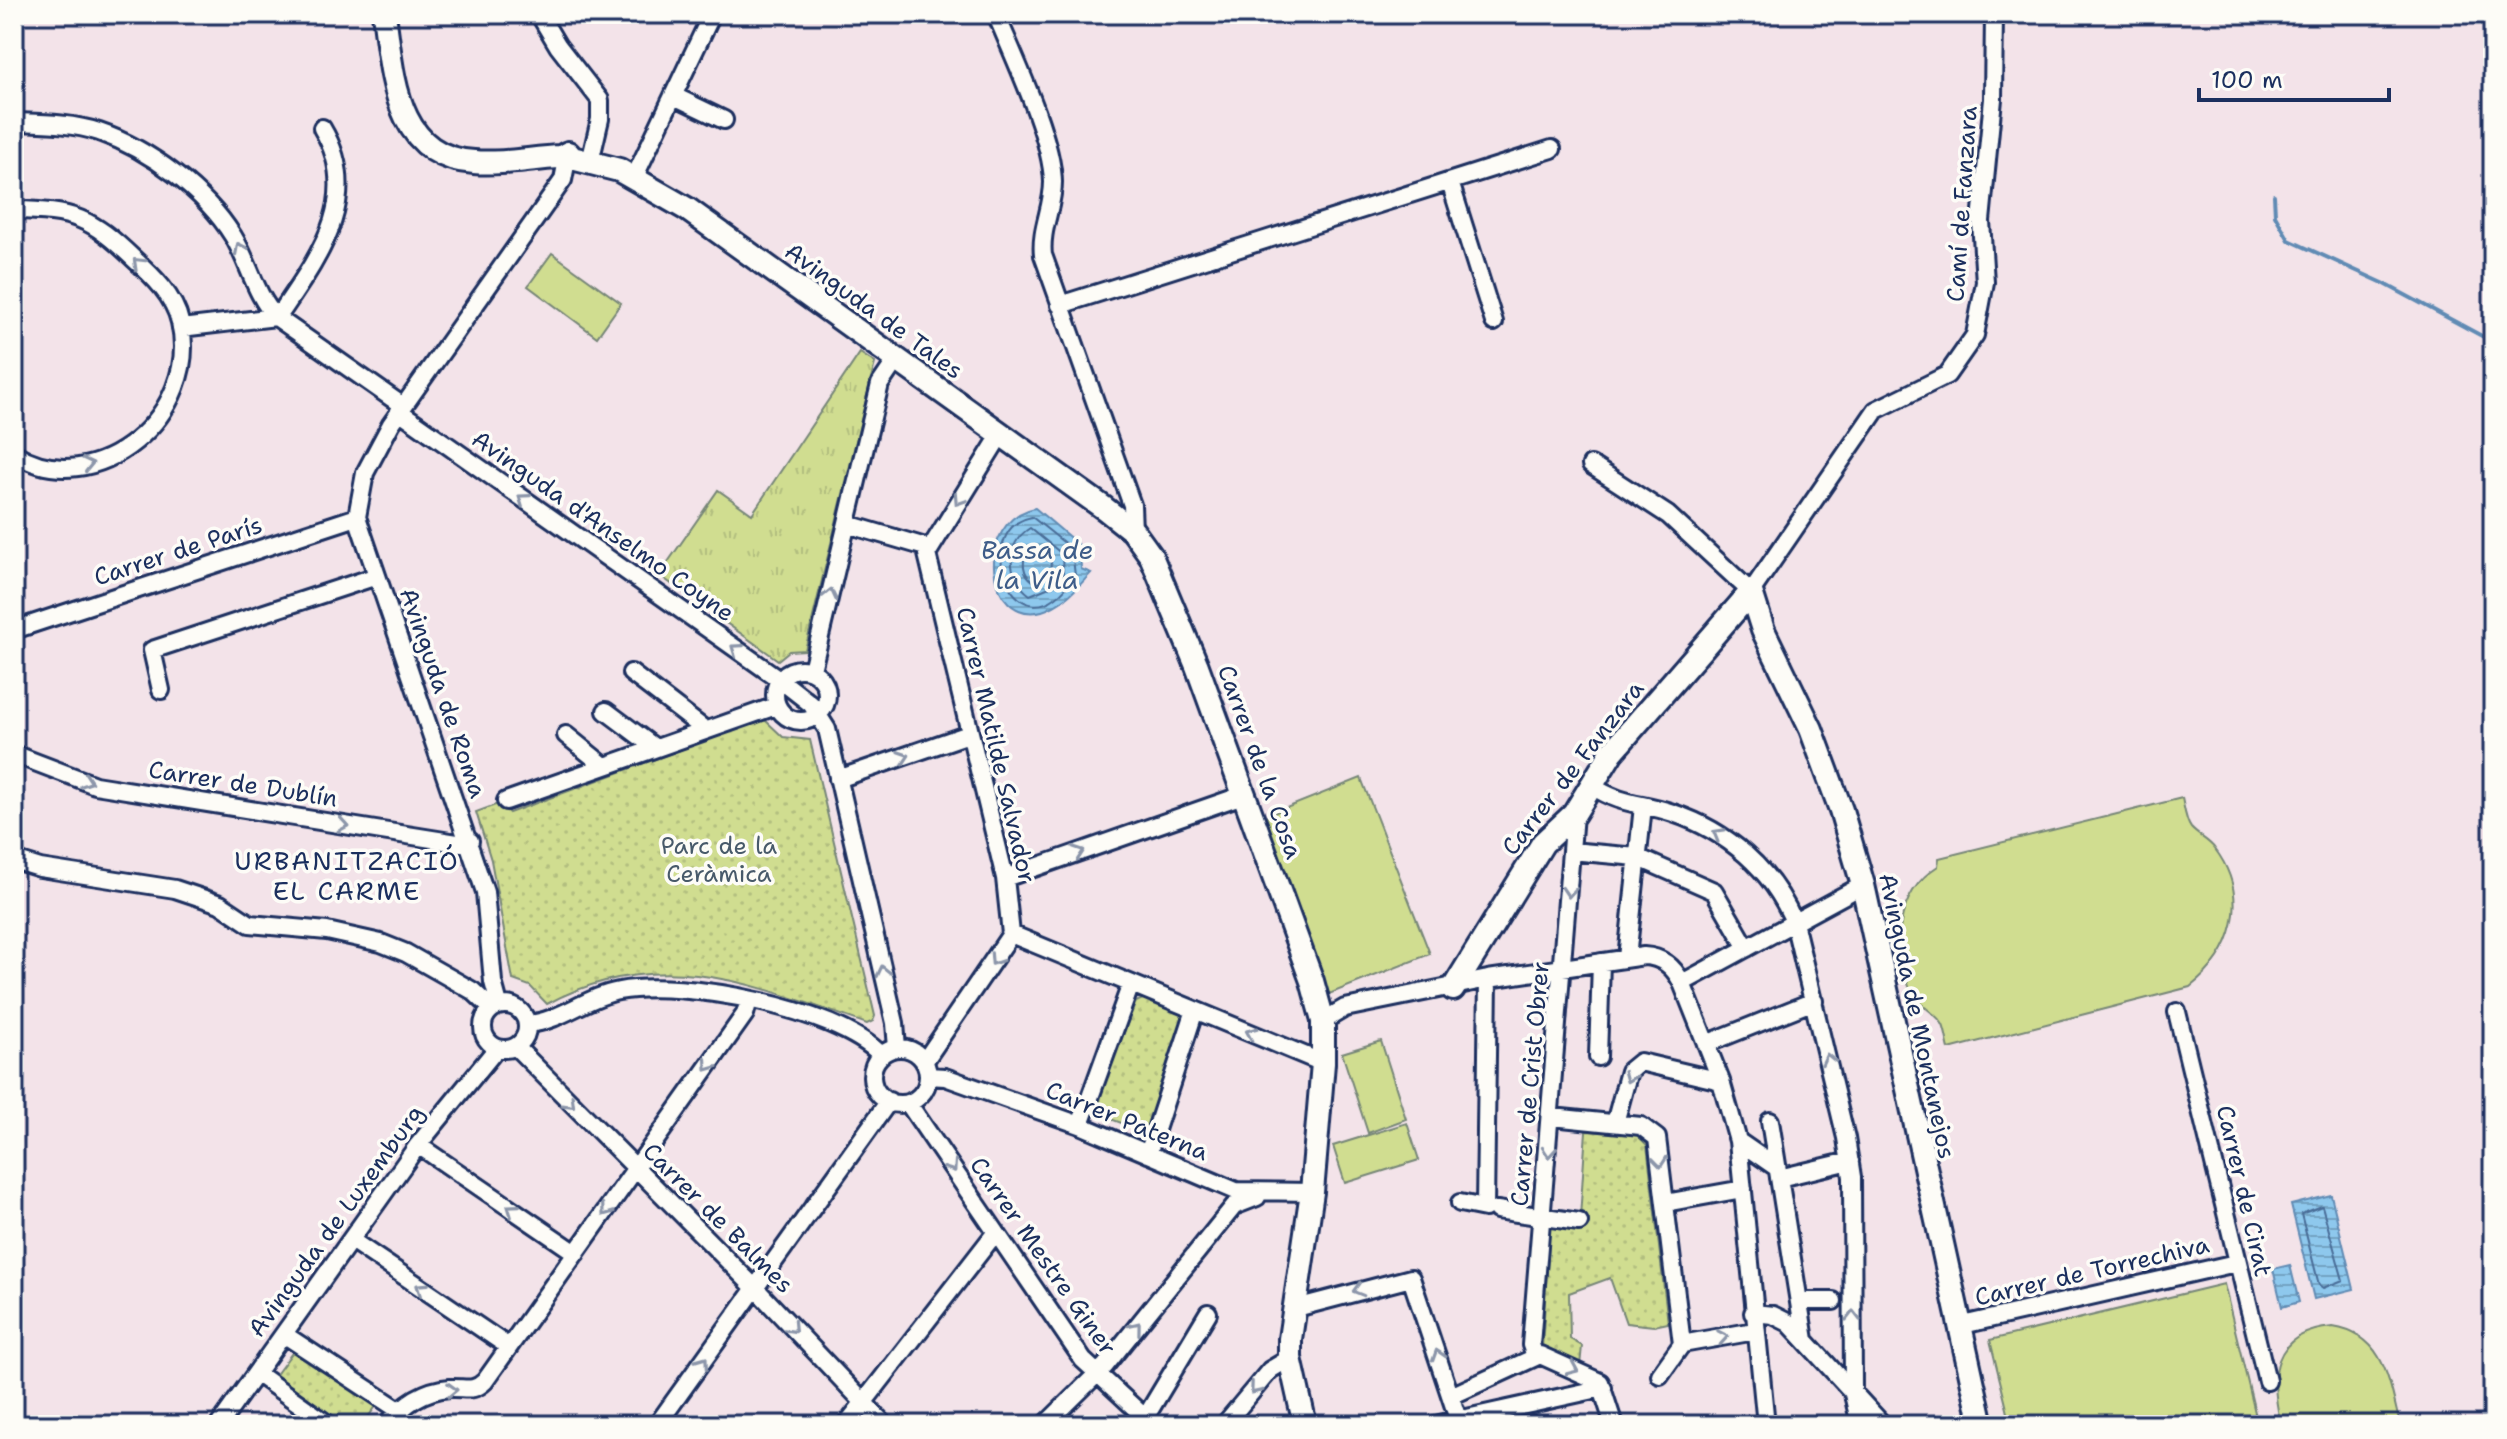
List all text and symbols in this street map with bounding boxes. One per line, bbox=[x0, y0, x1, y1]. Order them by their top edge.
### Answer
scale bar bbox=[2199, 52, 2389, 102]
text: 100 m bbox=[2211, 64, 2283, 96]
street label: Camí de Fanzara bbox=[1939, 105, 1985, 303]
street label: Avinguda de Tales bbox=[778, 235, 970, 387]
one-way arrow bbox=[234, 242, 249, 257]
one-way arrow bbox=[133, 258, 148, 272]
street label: Avinguda d'Anselmo Coyne bbox=[465, 423, 741, 629]
one-way arrow bbox=[81, 456, 95, 473]
one-way arrow bbox=[954, 491, 969, 505]
one-way arrow bbox=[518, 494, 532, 508]
street label: Carrer de París bbox=[90, 509, 266, 593]
water label: Bassa de la Vila bbox=[981, 532, 1093, 597]
street label: Avinguda de Roma bbox=[392, 584, 494, 802]
one-way arrow bbox=[821, 588, 838, 602]
street label: Carrer Matilde Salvador bbox=[949, 604, 1043, 886]
one-way arrow bbox=[730, 644, 744, 658]
street label: Carrer de la Cosa bbox=[1210, 661, 1310, 863]
street label: Carrer de Fanzara bbox=[1495, 674, 1651, 862]
one-way arrow bbox=[896, 750, 910, 766]
street label: Carrer de Dublín bbox=[146, 753, 340, 815]
one-way arrow bbox=[79, 772, 93, 788]
one-way arrow bbox=[336, 815, 350, 832]
one-way arrow bbox=[1712, 828, 1726, 844]
park label: Parc de la Ceràmica bbox=[661, 830, 777, 890]
district label: URBANITZACIÓ EL CARME bbox=[234, 843, 460, 908]
one-way arrow bbox=[1071, 846, 1085, 862]
street label: Avinguda de Montanejos bbox=[1871, 870, 1963, 1162]
one-way arrow bbox=[1561, 886, 1578, 899]
one-way arrow bbox=[990, 952, 1005, 966]
street label: Carrer de Crist Obrer bbox=[1503, 960, 1557, 1208]
one-way arrow bbox=[875, 965, 892, 978]
one-way arrow bbox=[1245, 1027, 1259, 1043]
one-way arrow bbox=[1820, 1053, 1837, 1066]
one-way arrow bbox=[704, 1057, 719, 1071]
one-way arrow bbox=[1622, 1070, 1639, 1084]
street label: Carrer Paterna bbox=[1041, 1074, 1213, 1168]
one-way arrow bbox=[561, 1094, 576, 1108]
street label: Avinguda de Luxemburg bbox=[241, 1099, 431, 1343]
street label: Carrer de Cirat bbox=[2209, 1102, 2279, 1280]
street label: Carrer de Balmes bbox=[636, 1136, 800, 1300]
one-way arrow bbox=[1541, 1146, 1558, 1159]
street label: Carrer Mestre Giner bbox=[962, 1150, 1124, 1362]
one-way arrow bbox=[1652, 1156, 1669, 1169]
one-way arrow bbox=[942, 1158, 957, 1173]
one-way arrow bbox=[601, 1203, 616, 1217]
one-way arrow bbox=[506, 1204, 520, 1219]
street label: Carrer de Torrechiva bbox=[1972, 1228, 2212, 1314]
one-way arrow bbox=[1351, 1281, 1365, 1297]
one-way arrow bbox=[416, 1282, 430, 1297]
one-way arrow bbox=[1844, 1309, 1862, 1322]
one-way arrow bbox=[783, 1318, 797, 1333]
one-way arrow bbox=[1126, 1322, 1141, 1336]
one-way arrow bbox=[1716, 1329, 1730, 1346]
one-way arrow bbox=[1431, 1349, 1447, 1363]
one-way arrow bbox=[693, 1356, 708, 1371]
one-way arrow bbox=[1564, 1359, 1579, 1375]
one-way arrow bbox=[1250, 1379, 1265, 1394]
one-way arrow bbox=[446, 1381, 459, 1399]

